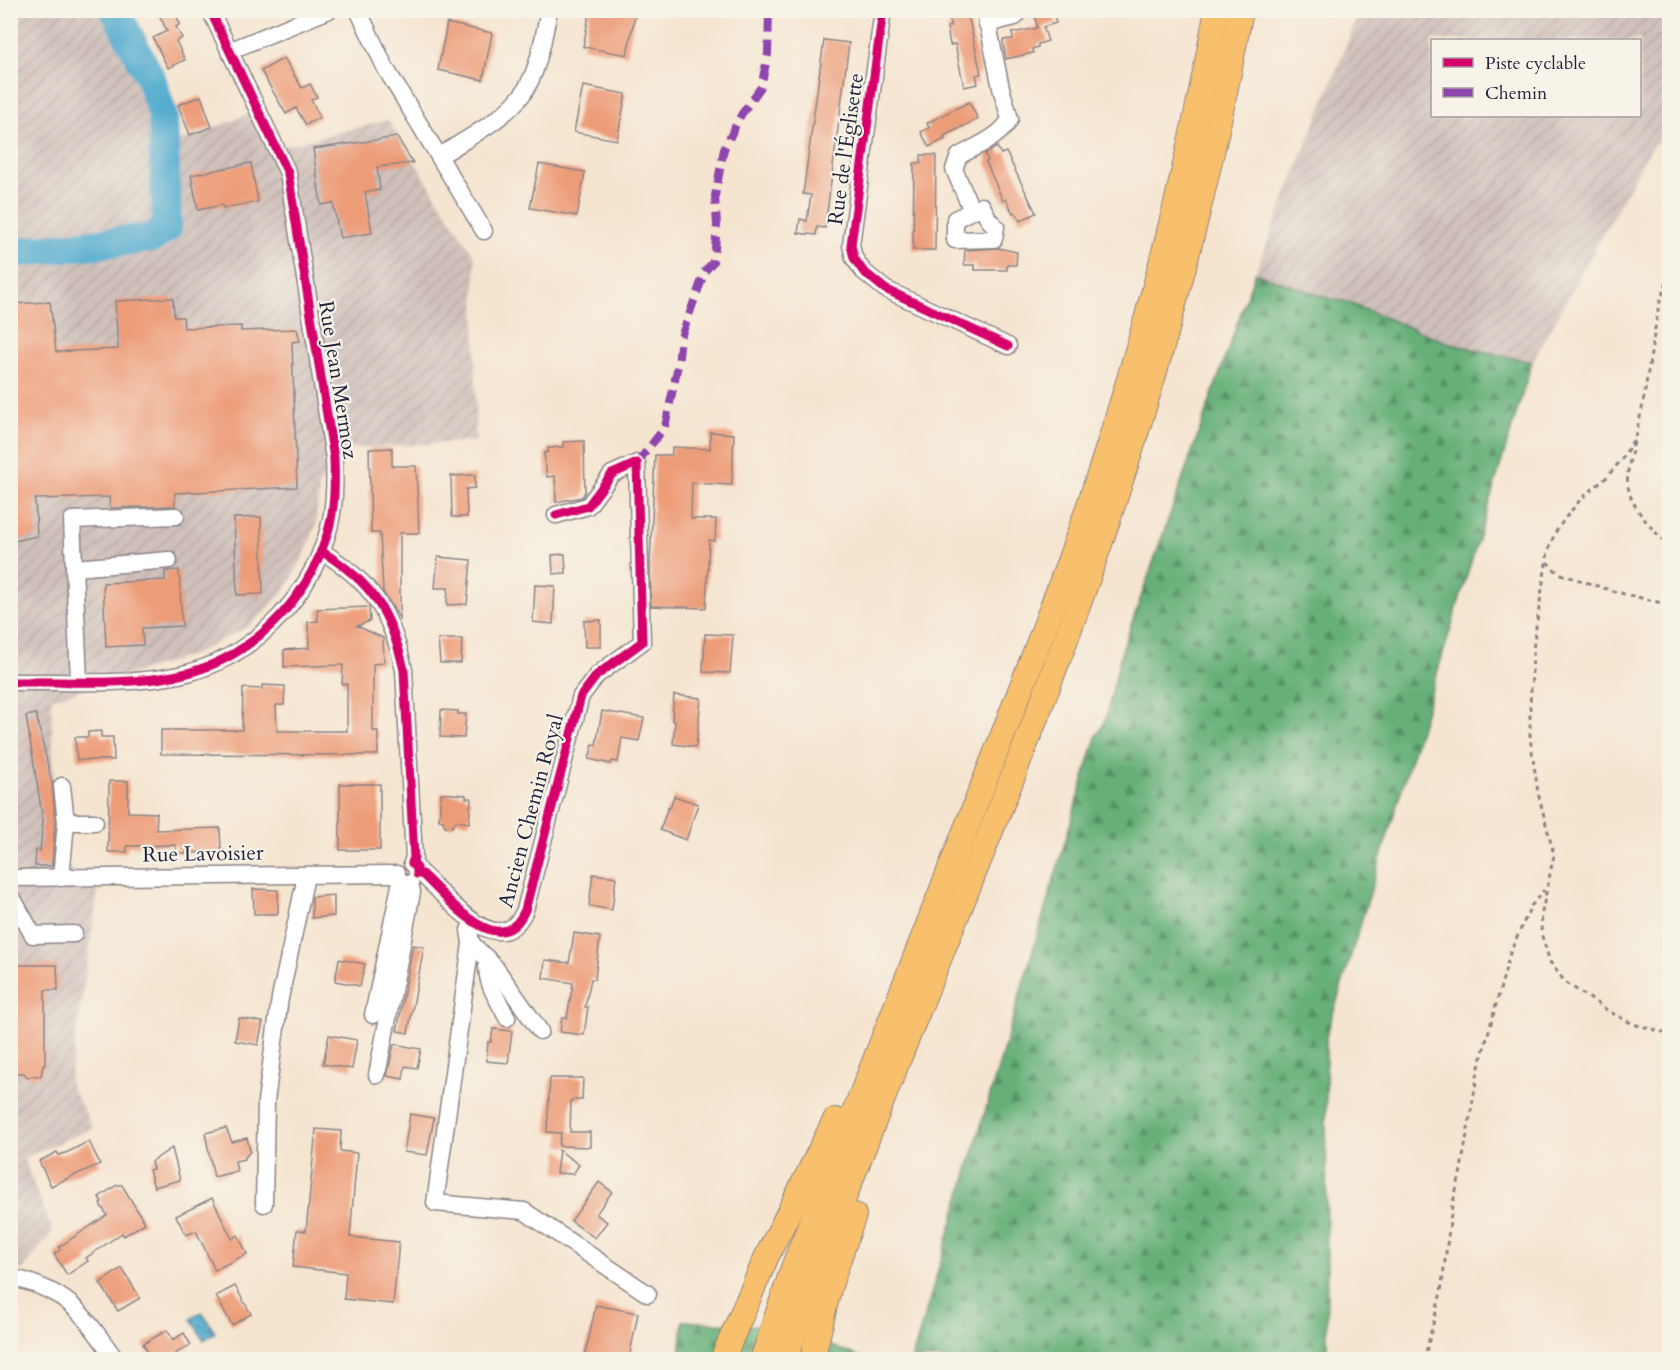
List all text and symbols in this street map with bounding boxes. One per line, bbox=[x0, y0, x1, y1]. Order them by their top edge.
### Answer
legend bbox=[1431, 39, 1641, 117]
text: Piste cyclable bbox=[1485, 51, 1586, 76]
street label: Rue de l'Églisette bbox=[821, 71, 871, 227]
text: Chemin bbox=[1485, 81, 1548, 106]
street label: Rue Jean Mermoz bbox=[311, 299, 365, 462]
street label: Ancien Chemin Royal bbox=[491, 711, 571, 911]
street label: Rue Lavoisier bbox=[142, 838, 264, 870]

